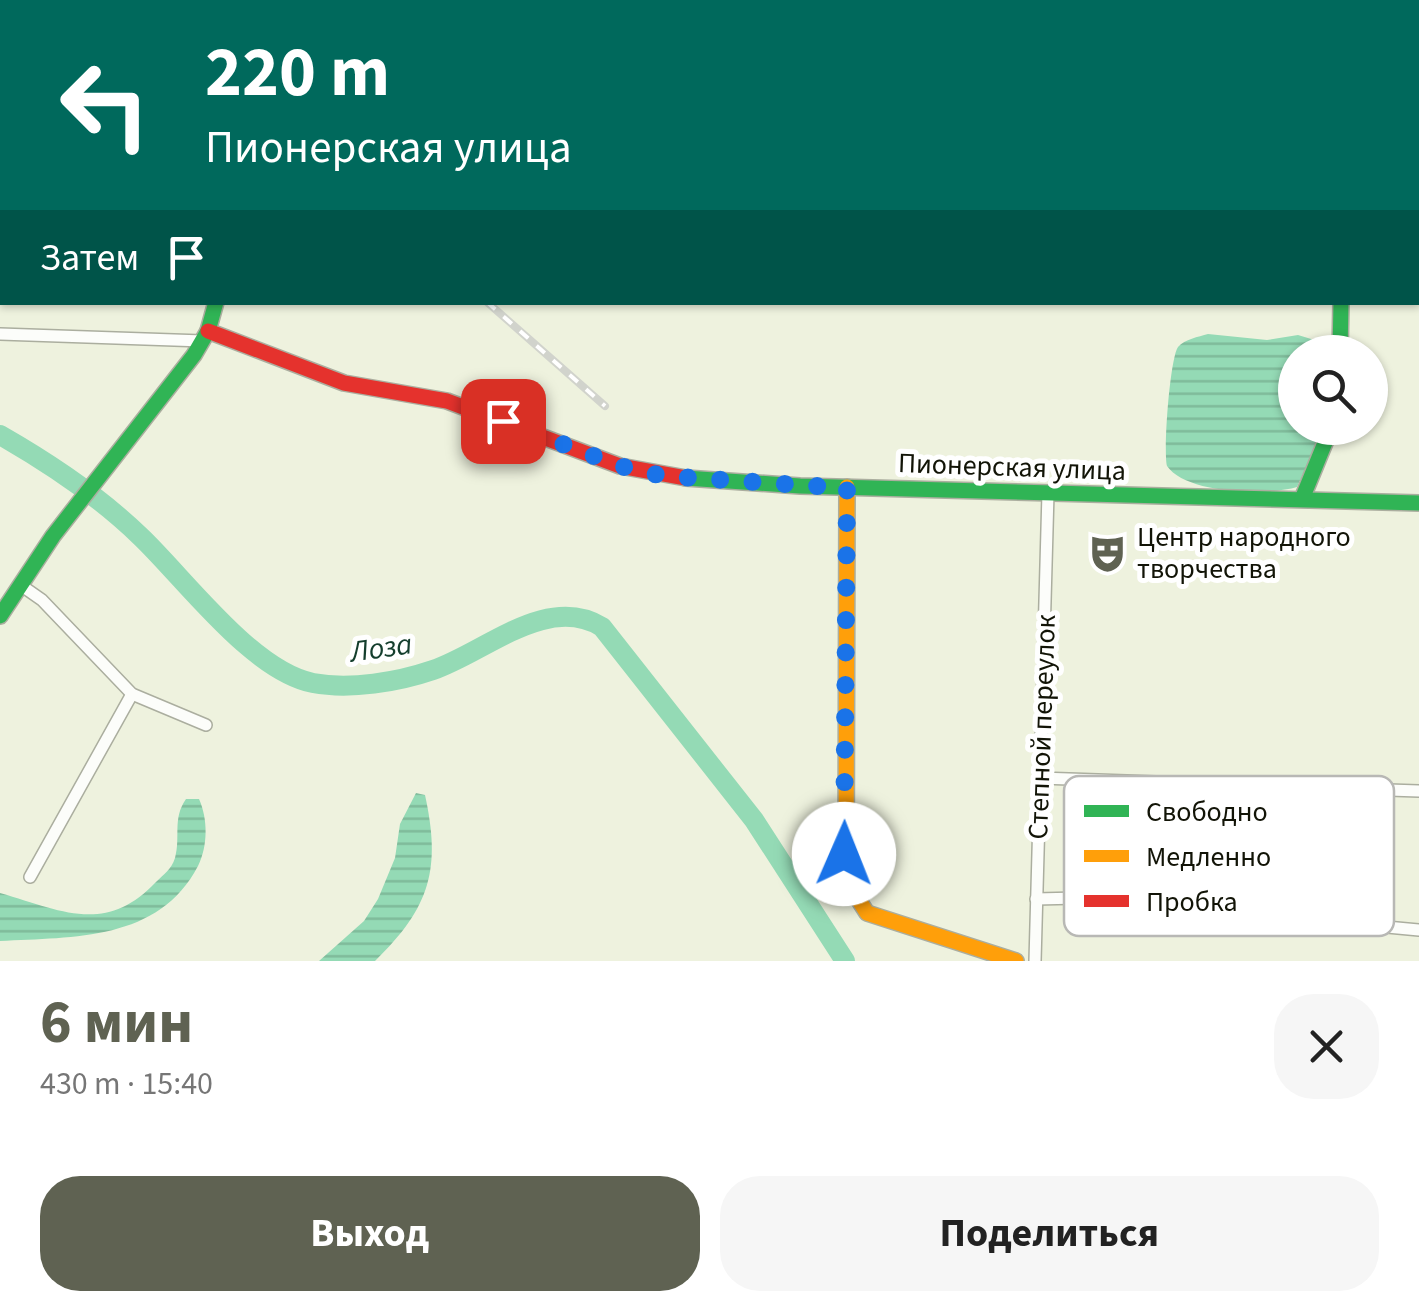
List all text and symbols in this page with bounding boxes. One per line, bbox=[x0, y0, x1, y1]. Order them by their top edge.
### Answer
text: 220 m bbox=[205, 23, 390, 123]
icon: left bbox=[40, 40, 170, 170]
text: Пионерская улица bbox=[205, 116, 572, 180]
icon: arrive bbox=[159, 230, 214, 285]
text: Затем bbox=[40, 231, 139, 285]
map controls bbox=[1278, 335, 1388, 445]
button: search bbox=[1278, 335, 1388, 445]
pin bbox=[461, 379, 546, 464]
icon: arrive bbox=[476, 394, 531, 449]
street label: Пионерская улица bbox=[897, 443, 1127, 491]
place label: Центр народного творчества bbox=[1137, 517, 1351, 589]
theatre icon: Центр народного творчества bbox=[1086, 532, 1128, 574]
street label: Степной переулок bbox=[1018, 614, 1066, 840]
water label: Лоза bbox=[345, 622, 415, 674]
legend bbox=[1064, 776, 1394, 936]
text: Свободно bbox=[1146, 792, 1268, 832]
position arrow bbox=[792, 802, 896, 906]
text: Медленно bbox=[1146, 837, 1271, 877]
text: Пробка bbox=[1146, 882, 1238, 922]
text: 6 мин bbox=[40, 981, 193, 1066]
button: close bbox=[1274, 994, 1379, 1099]
text: 430 m · 15:40 bbox=[40, 1061, 213, 1107]
button: Выход bbox=[40, 1176, 700, 1291]
button: Поделиться bbox=[720, 1176, 1379, 1291]

